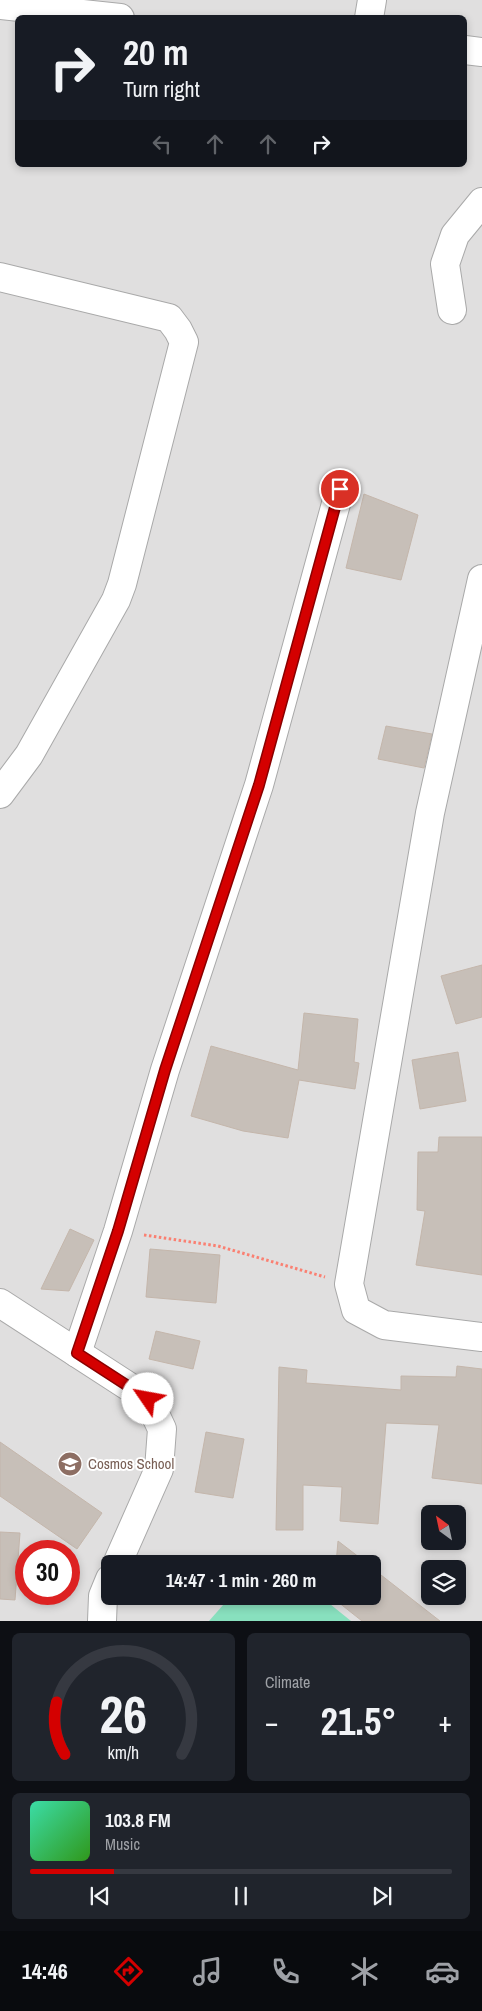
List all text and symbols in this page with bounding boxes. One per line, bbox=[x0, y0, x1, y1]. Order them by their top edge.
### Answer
text: 20 m bbox=[123, 29, 188, 76]
icon: right bbox=[40, 35, 105, 100]
text: Turn right bbox=[123, 74, 200, 104]
icon: left bbox=[148, 130, 176, 158]
icon: ahead bbox=[201, 130, 229, 158]
icon: ahead bbox=[254, 130, 282, 158]
icon: right bbox=[307, 130, 335, 158]
pin bbox=[319, 468, 361, 510]
icon: arrive bbox=[326, 475, 354, 503]
position arrow bbox=[121, 1372, 173, 1424]
school or university icon: Cosmos School bbox=[57, 1451, 83, 1477]
place label: Cosmos School bbox=[88, 1453, 174, 1474]
north arrow bbox=[421, 1505, 466, 1550]
map controls bbox=[421, 1505, 466, 1605]
speed limit sign: 30 bbox=[15, 1540, 80, 1605]
button: layers bbox=[421, 1560, 466, 1605]
text: 14:47 · 1 min · 260 m bbox=[166, 1567, 316, 1593]
text: Climate bbox=[265, 1671, 310, 1693]
text: 26 bbox=[100, 1679, 147, 1749]
text: 21.5° bbox=[321, 1696, 396, 1747]
text: − bbox=[265, 1703, 278, 1741]
text: + bbox=[439, 1703, 452, 1741]
text: km/h bbox=[108, 1741, 139, 1765]
text: 103.8 FM bbox=[105, 1807, 171, 1833]
text: Music bbox=[105, 1833, 140, 1855]
icon: previous bbox=[86, 1882, 114, 1910]
icon: pause bbox=[227, 1882, 255, 1910]
icon: next bbox=[368, 1882, 396, 1910]
icon: directions bbox=[111, 1954, 146, 1989]
icon: music bbox=[190, 1954, 225, 1989]
icon: phone bbox=[268, 1954, 303, 1989]
icon: climate bbox=[347, 1954, 382, 1989]
icon: car bbox=[425, 1954, 460, 1989]
text: 14:46 bbox=[22, 1956, 68, 1986]

